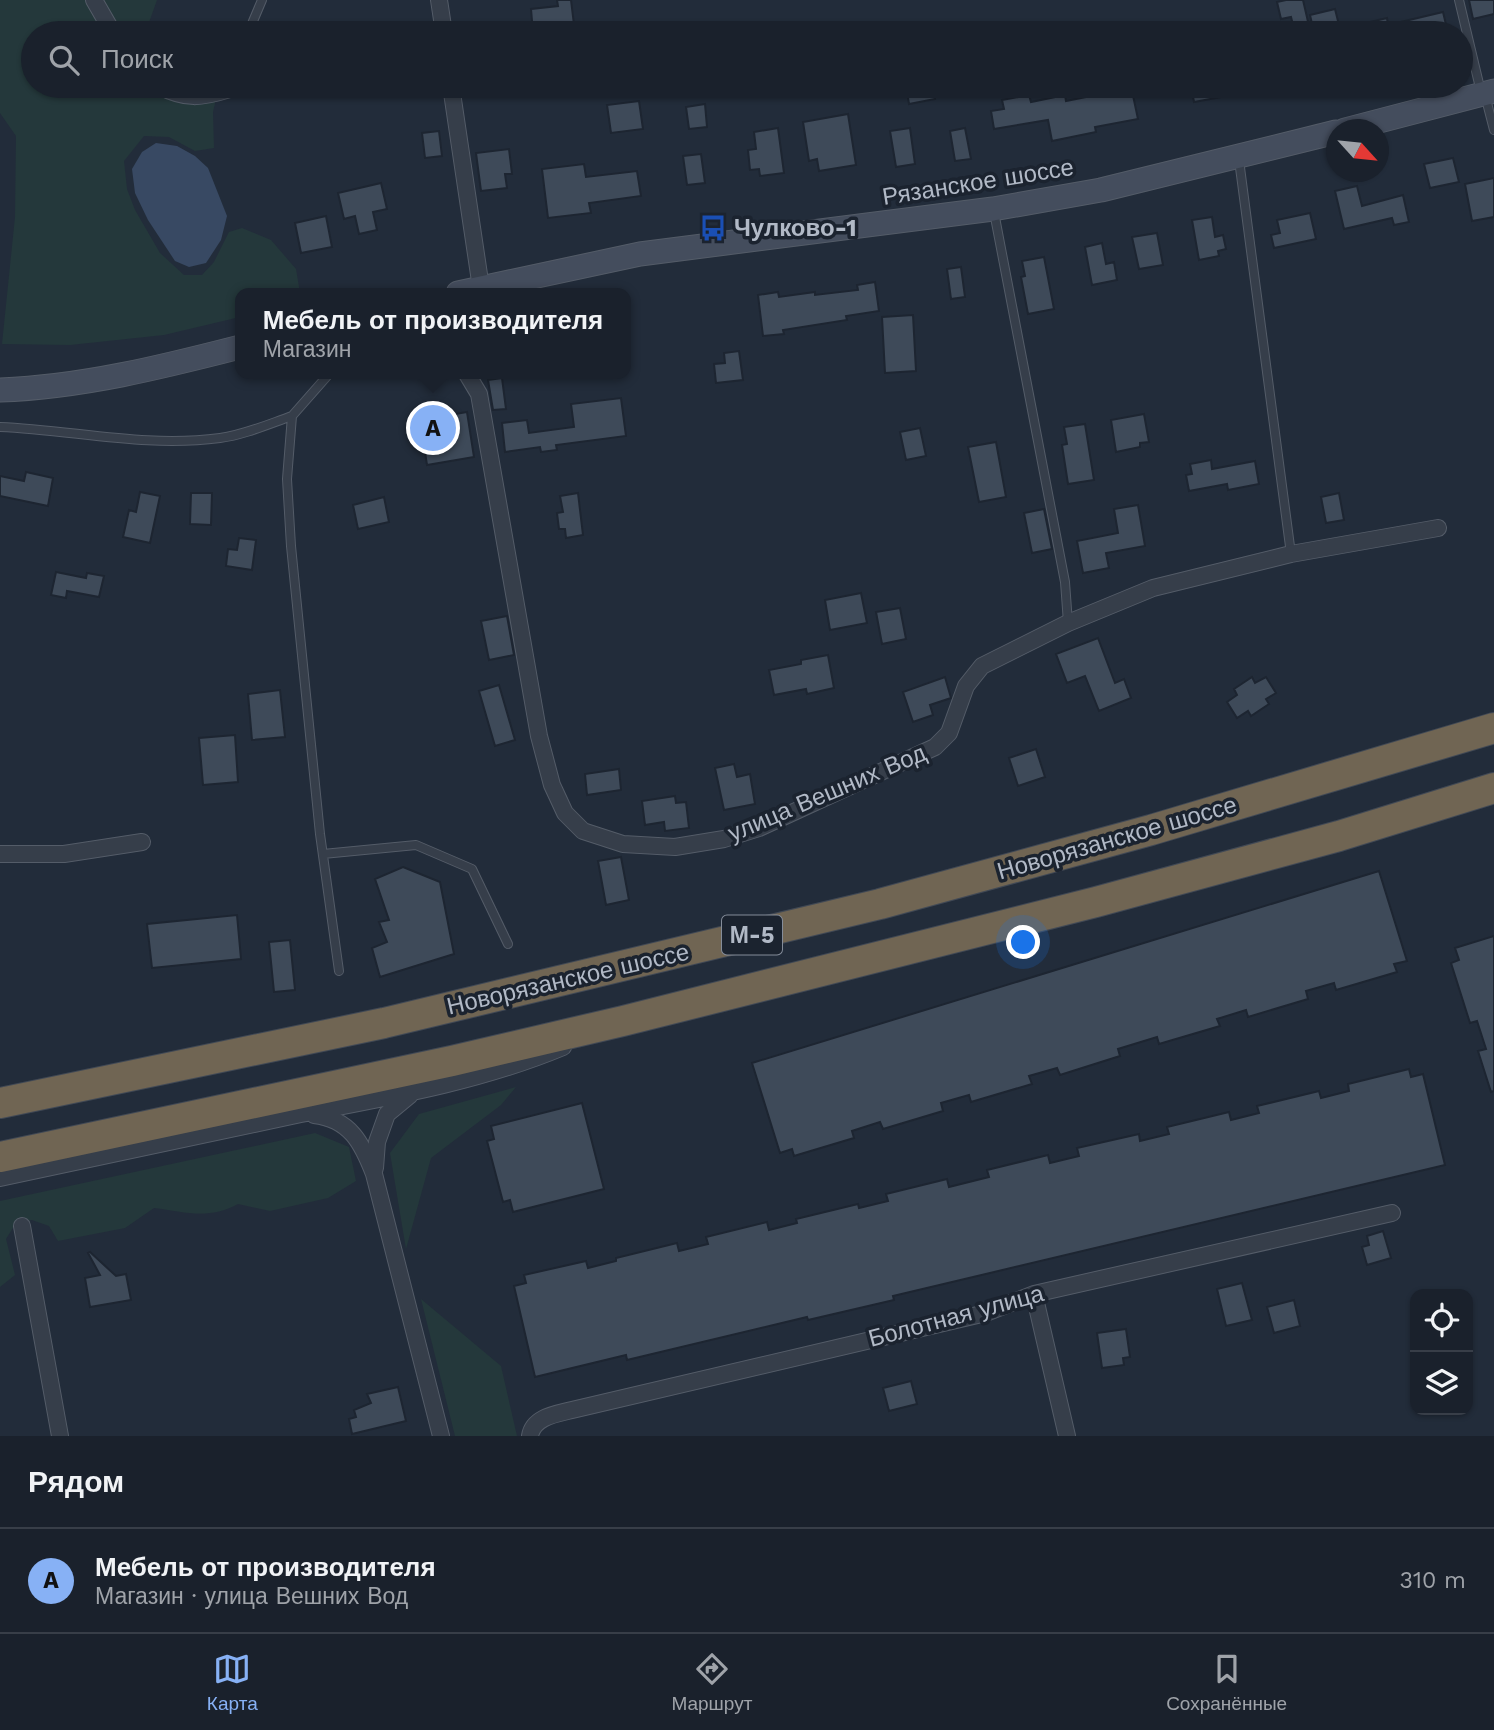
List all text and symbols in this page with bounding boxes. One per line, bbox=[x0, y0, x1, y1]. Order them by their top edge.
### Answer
search box bbox=[21, 21, 1473, 98]
icon: search bbox=[45, 41, 83, 79]
text: Поиск bbox=[101, 44, 173, 74]
north arrow bbox=[1326, 119, 1389, 182]
street label: Рязанское шоссе bbox=[880, 153, 1076, 211]
bus stop icon: Чулково-1 bbox=[698, 213, 728, 243]
place label: Чулково-1 bbox=[734, 214, 857, 242]
popup bbox=[235, 288, 631, 379]
text: Мебель от производителя bbox=[263, 305, 603, 335]
text: Магазин bbox=[263, 336, 351, 363]
pin: A bbox=[410, 402, 456, 454]
street label: улица Вешних Вод bbox=[724, 739, 930, 847]
street label: Новорязанское шоссе bbox=[994, 790, 1240, 886]
road number: М-5 bbox=[722, 916, 782, 954]
your location bbox=[1006, 925, 1040, 959]
street label: Новорязанское шоссе bbox=[444, 937, 692, 1021]
street label: Болотная улица bbox=[865, 1279, 1047, 1353]
map controls bbox=[1410, 1289, 1473, 1415]
button: locate bbox=[1410, 1289, 1473, 1352]
button: layers bbox=[1410, 1352, 1473, 1415]
text: Рядом bbox=[28, 1464, 124, 1499]
text: Мебель от производителя bbox=[95, 1552, 436, 1582]
text: A bbox=[43, 1567, 59, 1594]
text: 310 m bbox=[1400, 1567, 1466, 1594]
text: Магазин · улица Вешних Вод bbox=[95, 1583, 408, 1610]
tab: Карта bbox=[207, 1650, 258, 1715]
tab: Маршрут bbox=[671, 1650, 752, 1715]
tab: Сохранённые bbox=[1166, 1650, 1287, 1715]

